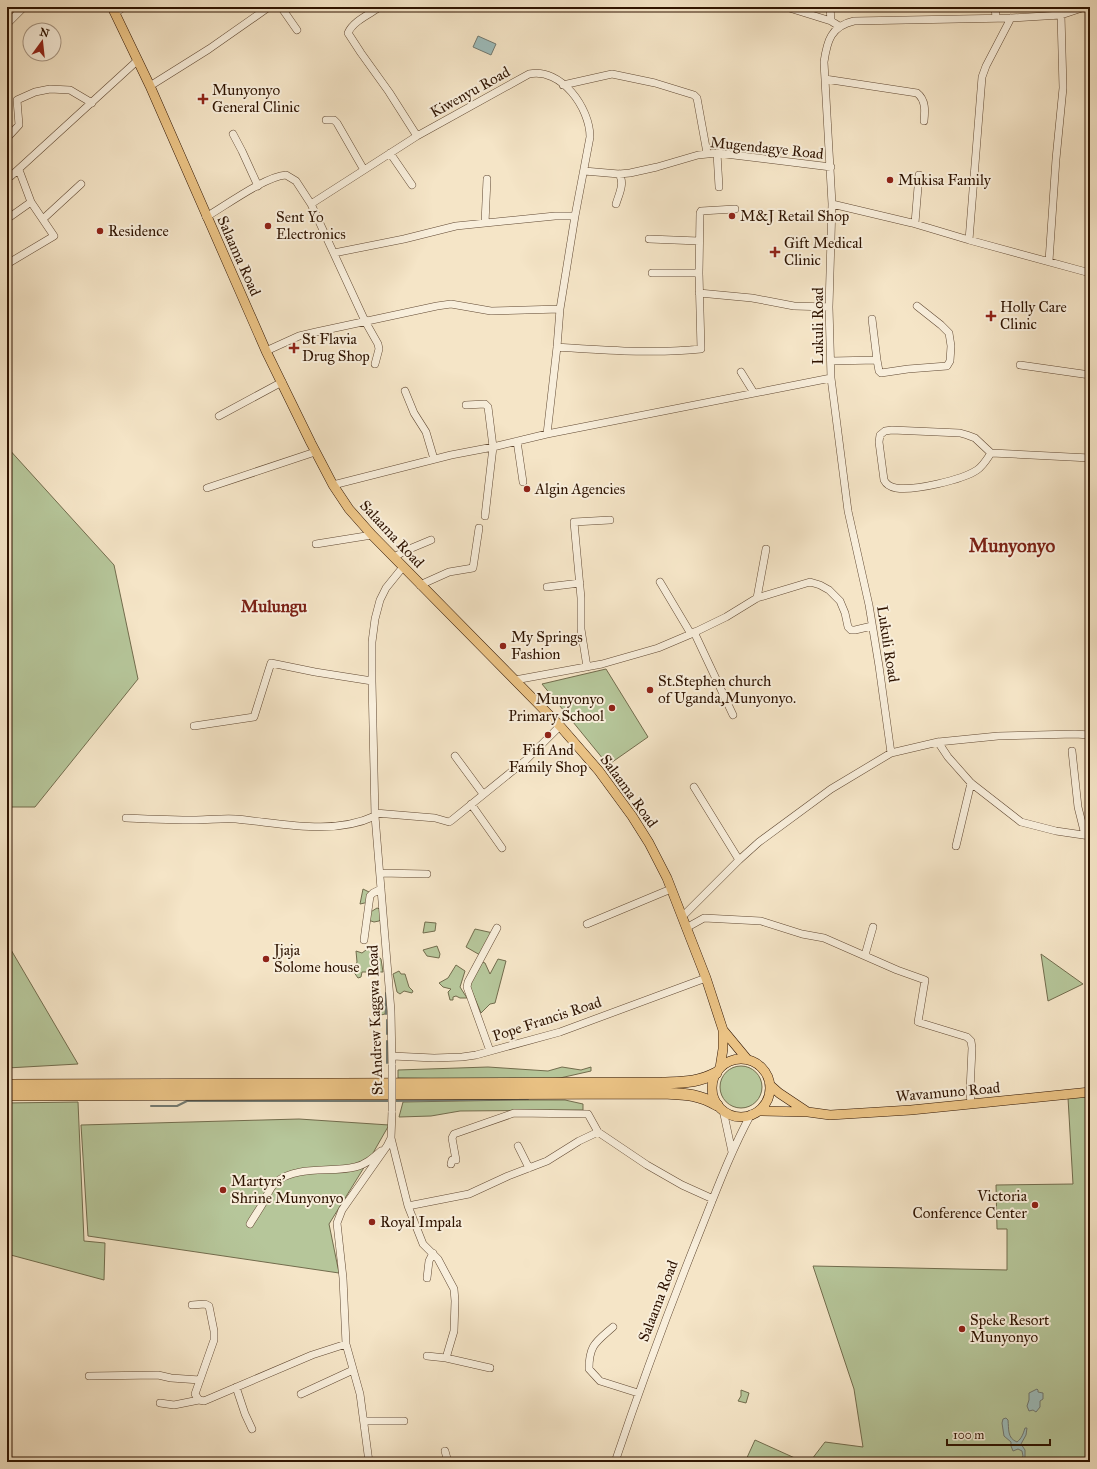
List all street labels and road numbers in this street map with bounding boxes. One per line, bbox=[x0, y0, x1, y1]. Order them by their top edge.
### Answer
street label: Kiwenyu Road bbox=[427, 62, 514, 121]
street label: Mugendagye Road bbox=[709, 133, 825, 163]
street label: Salaama Road bbox=[213, 213, 265, 299]
street label: Lukuli Road bbox=[809, 287, 827, 365]
street label: Salaama Road bbox=[356, 496, 428, 572]
street label: Lukuli Road bbox=[873, 604, 903, 684]
street label: Salaama Road bbox=[596, 751, 662, 831]
street label: St Andrew Kaggwa Road bbox=[363, 944, 387, 1095]
street label: Pope Francis Road bbox=[490, 993, 604, 1045]
street label: Wavamuno Road bbox=[895, 1078, 1001, 1106]
street label: Salaama Road bbox=[634, 1257, 682, 1344]

